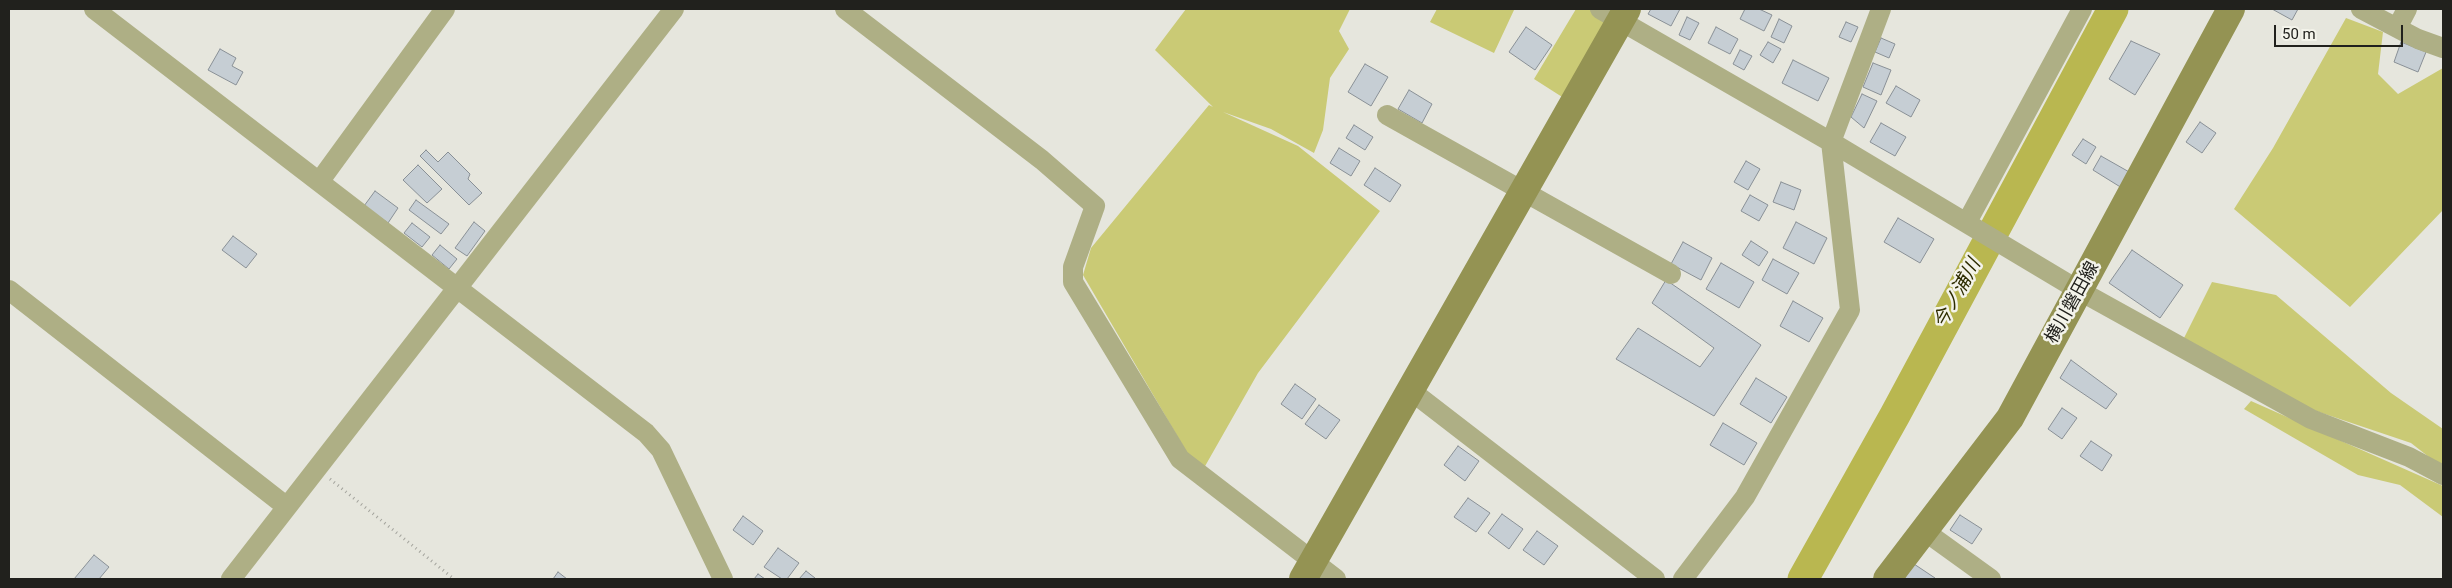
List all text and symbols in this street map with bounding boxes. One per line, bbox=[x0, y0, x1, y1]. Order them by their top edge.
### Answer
scale bar bbox=[2277, 15, 2406, 47]
text: 50 m bbox=[2282, 25, 2316, 43]
water label: 今ノ浦川 bbox=[1930, 255, 1986, 333]
street label: 横川磐田線 bbox=[2042, 258, 2104, 348]

